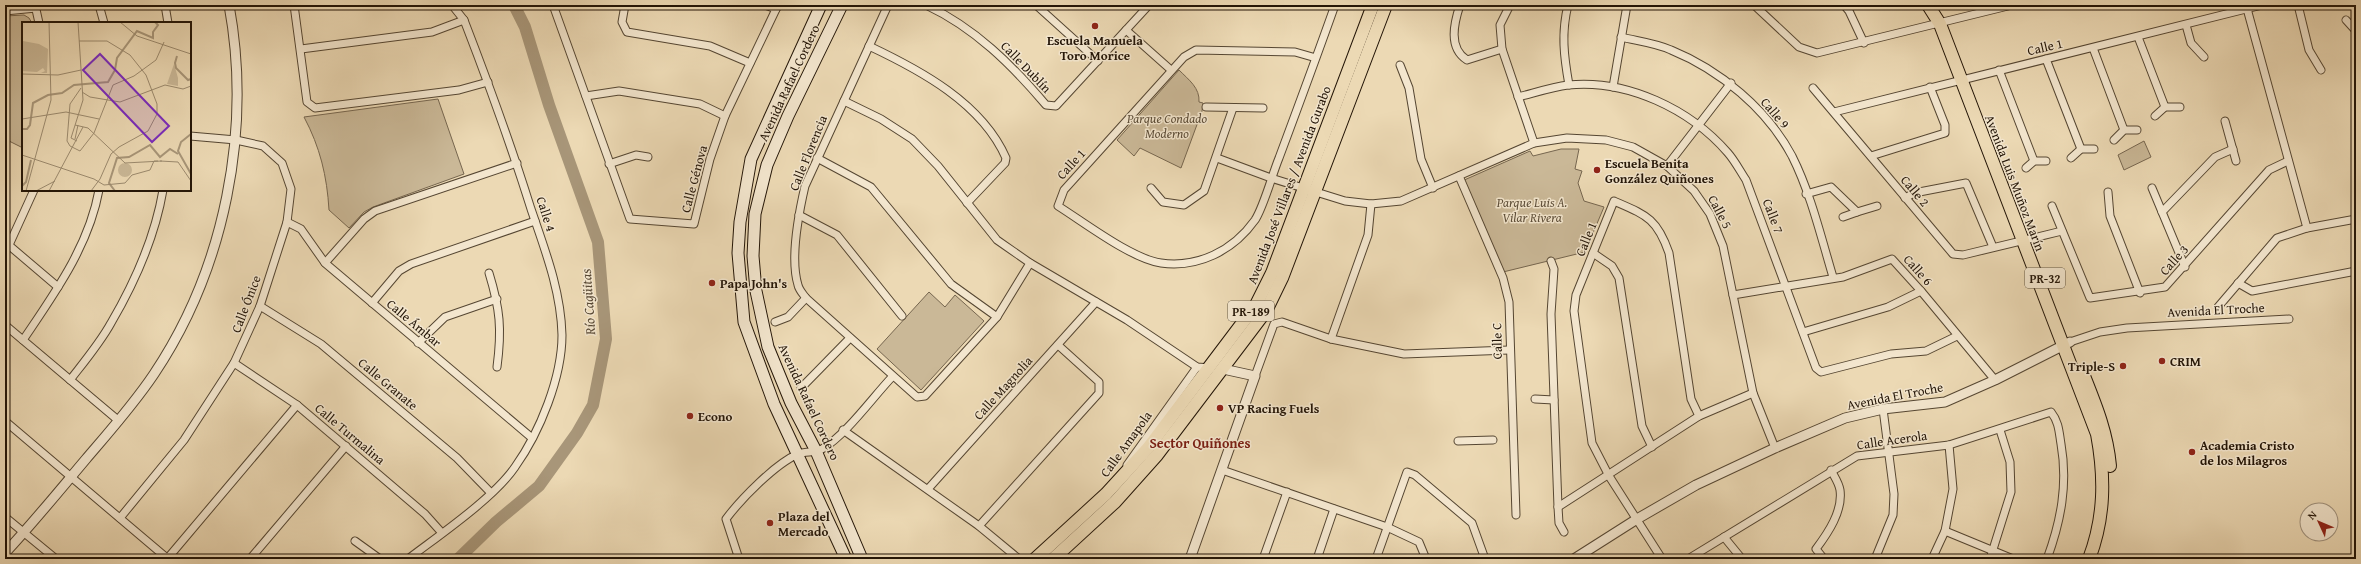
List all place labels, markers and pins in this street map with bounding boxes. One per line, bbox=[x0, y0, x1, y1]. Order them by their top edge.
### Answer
marker: Escuela Manuela Toro Morice bbox=[1090, 21, 1100, 31]
place label: Escuela Manuela Toro Morice bbox=[1047, 31, 1143, 65]
place label: Escuela Benita González Quiñones bbox=[1605, 154, 1714, 188]
marker: Escuela Benita González Quiñones bbox=[1592, 165, 1602, 175]
place label: Papa John's bbox=[720, 274, 788, 293]
marker: Papa John's bbox=[707, 278, 717, 288]
place label: CRIM bbox=[2170, 352, 2201, 371]
marker: CRIM bbox=[2157, 356, 2167, 366]
place label: Triple-S bbox=[2068, 357, 2115, 376]
marker: Triple-S bbox=[2118, 361, 2128, 371]
place label: VP Racing Fuels bbox=[1228, 399, 1320, 418]
marker: VP Racing Fuels bbox=[1215, 403, 1225, 413]
place label: Econo bbox=[698, 407, 733, 426]
marker: Econo bbox=[685, 411, 695, 421]
place label: Academia Cristo de los Milagros bbox=[2200, 436, 2294, 470]
marker: Academia Cristo de los Milagros bbox=[2187, 447, 2197, 457]
place label: Plaza del Mercado bbox=[778, 507, 830, 541]
marker: Plaza del Mercado bbox=[765, 518, 775, 528]

